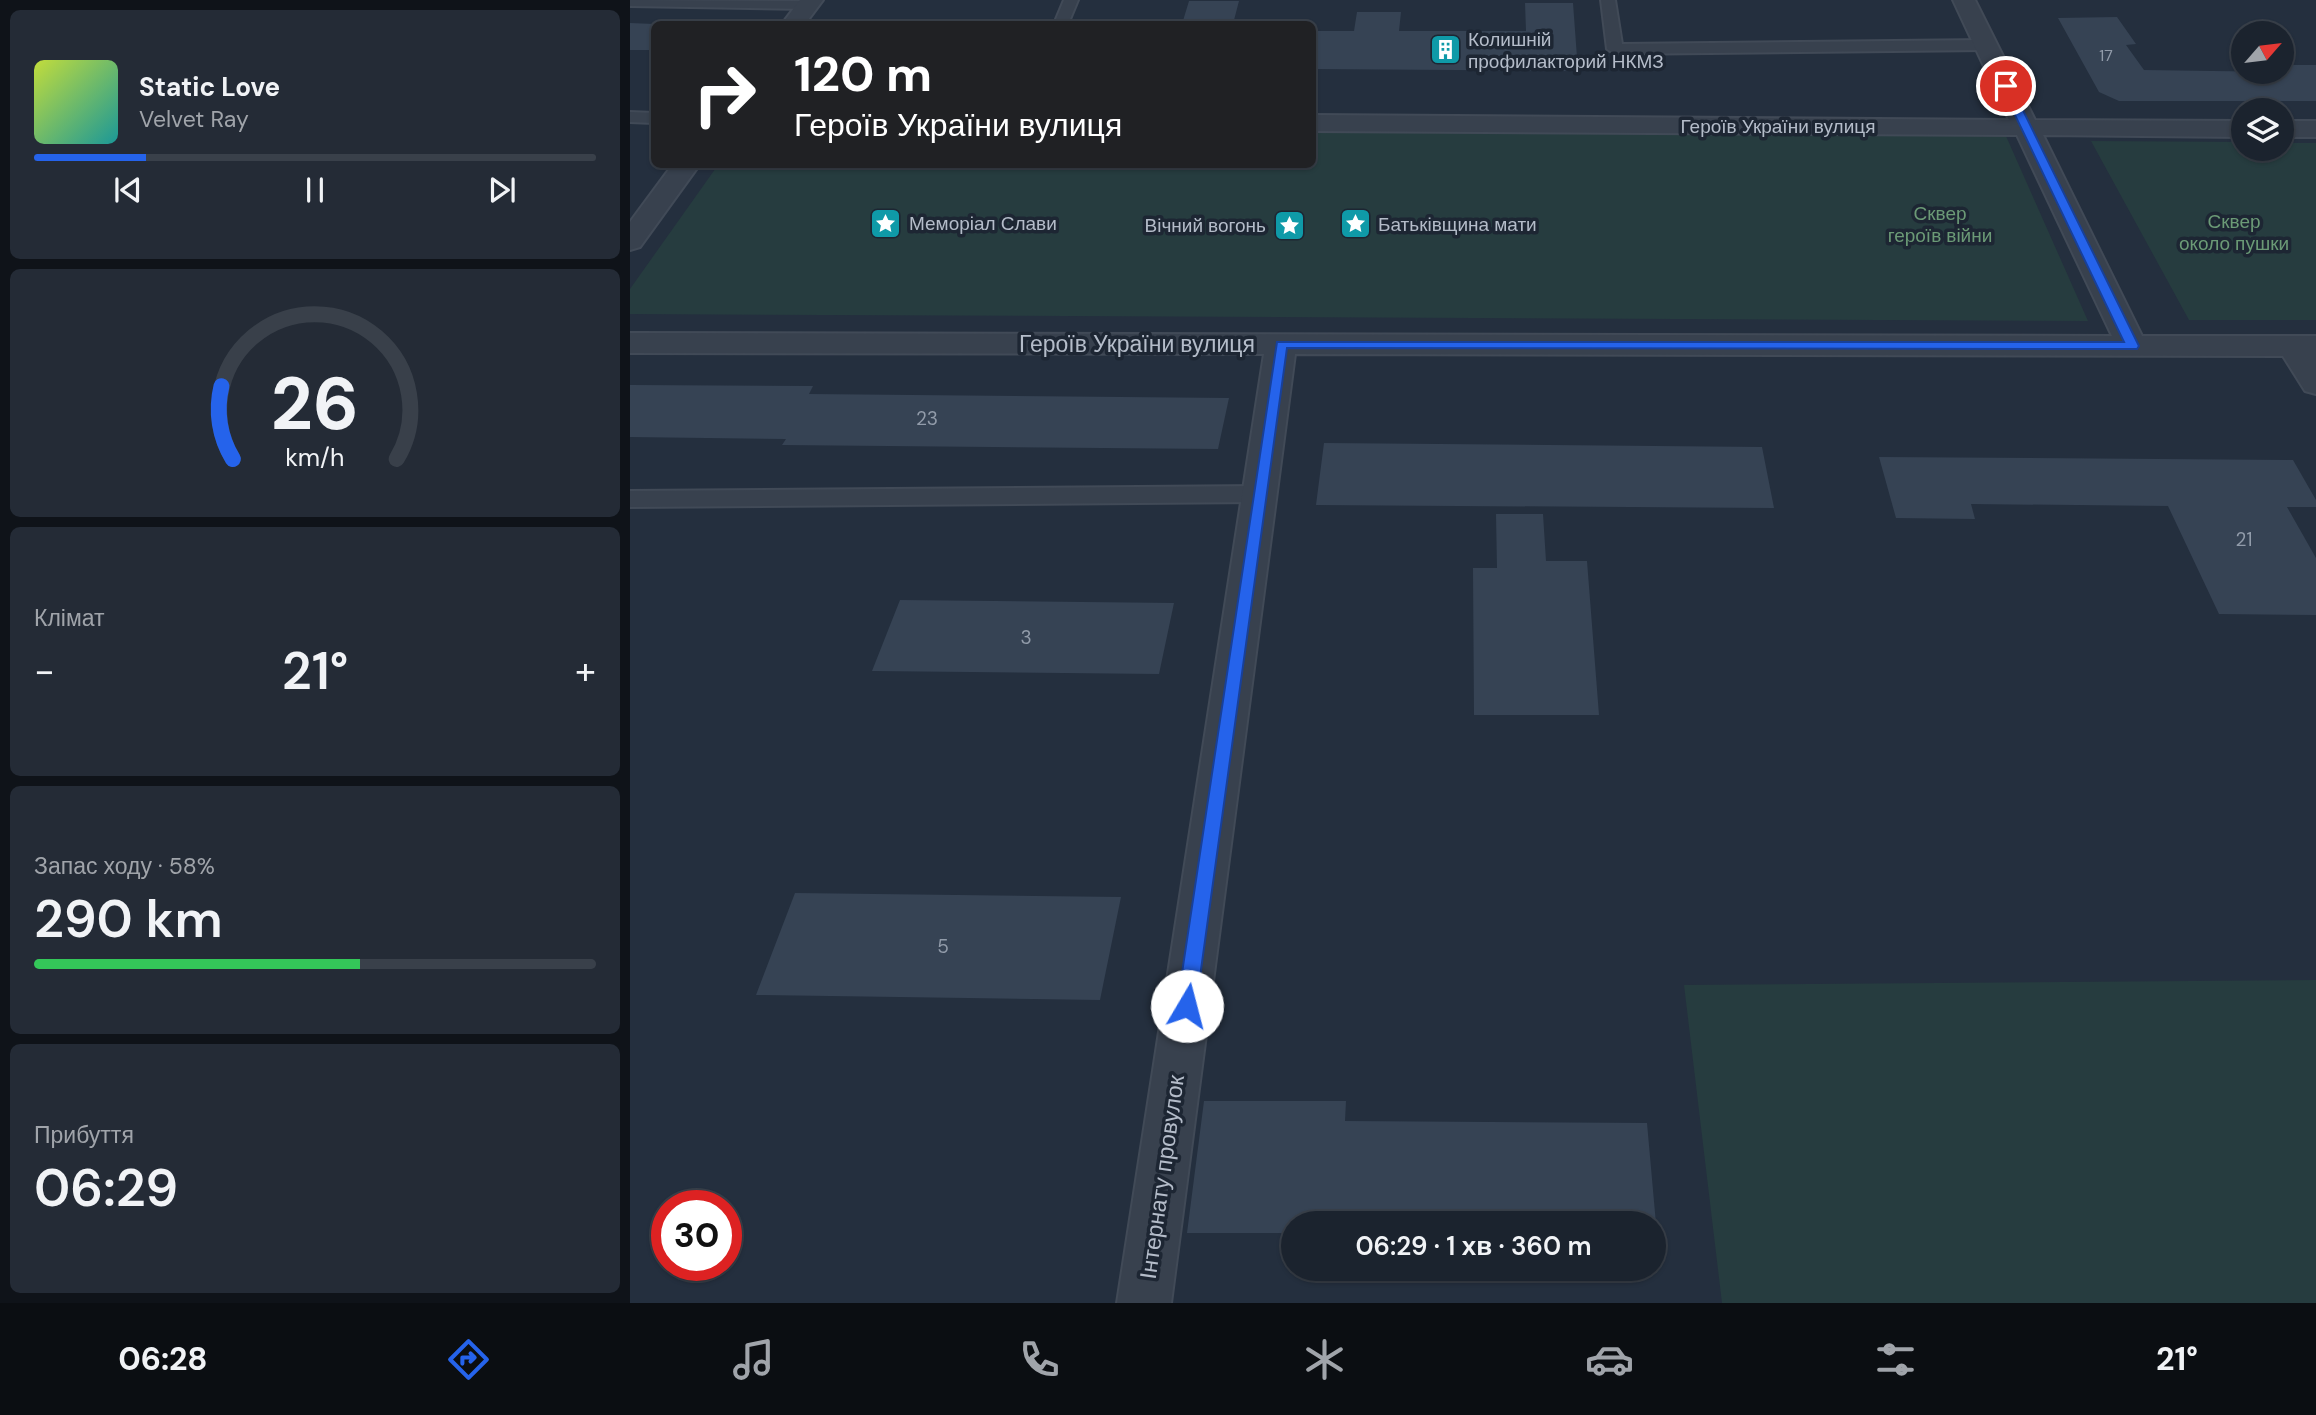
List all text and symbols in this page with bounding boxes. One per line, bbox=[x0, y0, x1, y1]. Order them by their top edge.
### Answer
north arrow bbox=[2231, 21, 2294, 84]
map controls bbox=[2231, 21, 2294, 161]
place label: Колишній профилакторий НКМЗ bbox=[1468, 27, 1664, 74]
building icon: Колишній профилакторий НКМЗ bbox=[1428, 33, 1462, 67]
text: 120 m bbox=[794, 42, 932, 106]
house number: 17 bbox=[2099, 45, 2113, 66]
icon: right bbox=[679, 49, 770, 140]
pin bbox=[1976, 56, 2036, 116]
icon: arrive bbox=[1987, 67, 2025, 105]
text: Static Love bbox=[139, 70, 280, 104]
button: layers bbox=[2231, 98, 2294, 161]
text: Velvet Ray bbox=[139, 104, 249, 134]
text: Героїв України вулиця bbox=[794, 104, 1122, 146]
street label: Героїв України вулиця bbox=[1681, 114, 1875, 139]
icon: previous bbox=[109, 171, 147, 209]
icon: pause bbox=[296, 171, 334, 209]
icon: next bbox=[483, 171, 521, 209]
park label: Сквер героїв війни bbox=[1888, 201, 1992, 248]
place icon: Меморіал Слави bbox=[869, 206, 903, 240]
place icon: Батьківщина мати bbox=[1338, 207, 1372, 241]
place icon: Вічний вогонь bbox=[1272, 208, 1306, 242]
park label: Сквер около пушки bbox=[2179, 209, 2289, 256]
place label: Меморіал Слави bbox=[909, 211, 1057, 236]
place label: Батьківщина мати bbox=[1378, 212, 1537, 237]
place label: Вічний вогонь bbox=[1145, 213, 1266, 238]
street label: Героїв України вулиця bbox=[1019, 329, 1255, 359]
text: 26 bbox=[271, 357, 359, 452]
house number: 23 bbox=[916, 406, 938, 431]
text: km/h bbox=[285, 441, 345, 474]
house number: 21 bbox=[2236, 527, 2252, 552]
text: Клімат bbox=[34, 603, 105, 633]
house number: 3 bbox=[1020, 625, 1032, 650]
text: 21° bbox=[282, 637, 348, 705]
text: − bbox=[34, 646, 55, 696]
text: + bbox=[575, 646, 596, 696]
text: Запас ходу · 58% bbox=[34, 851, 215, 881]
text: 290 km bbox=[34, 885, 223, 953]
house number: 5 bbox=[937, 934, 949, 959]
position arrow bbox=[1150, 969, 1224, 1043]
street label: Інтернату провулок bbox=[1133, 1072, 1191, 1281]
text: Прибуття bbox=[34, 1120, 134, 1150]
text: 06:29 bbox=[34, 1154, 178, 1222]
speed limit sign: 30 bbox=[651, 1190, 742, 1281]
text: 06:29 · 1 хв · 360 m bbox=[1355, 1229, 1592, 1263]
icon: directions bbox=[444, 1335, 493, 1384]
icon: music bbox=[729, 1335, 778, 1384]
icon: phone bbox=[1015, 1335, 1064, 1384]
icon: climate bbox=[1300, 1335, 1349, 1384]
icon: car bbox=[1585, 1335, 1634, 1384]
icon: filters bbox=[1871, 1335, 1920, 1384]
text: 06:28 bbox=[118, 1338, 208, 1380]
text: 21° bbox=[2156, 1338, 2198, 1380]

